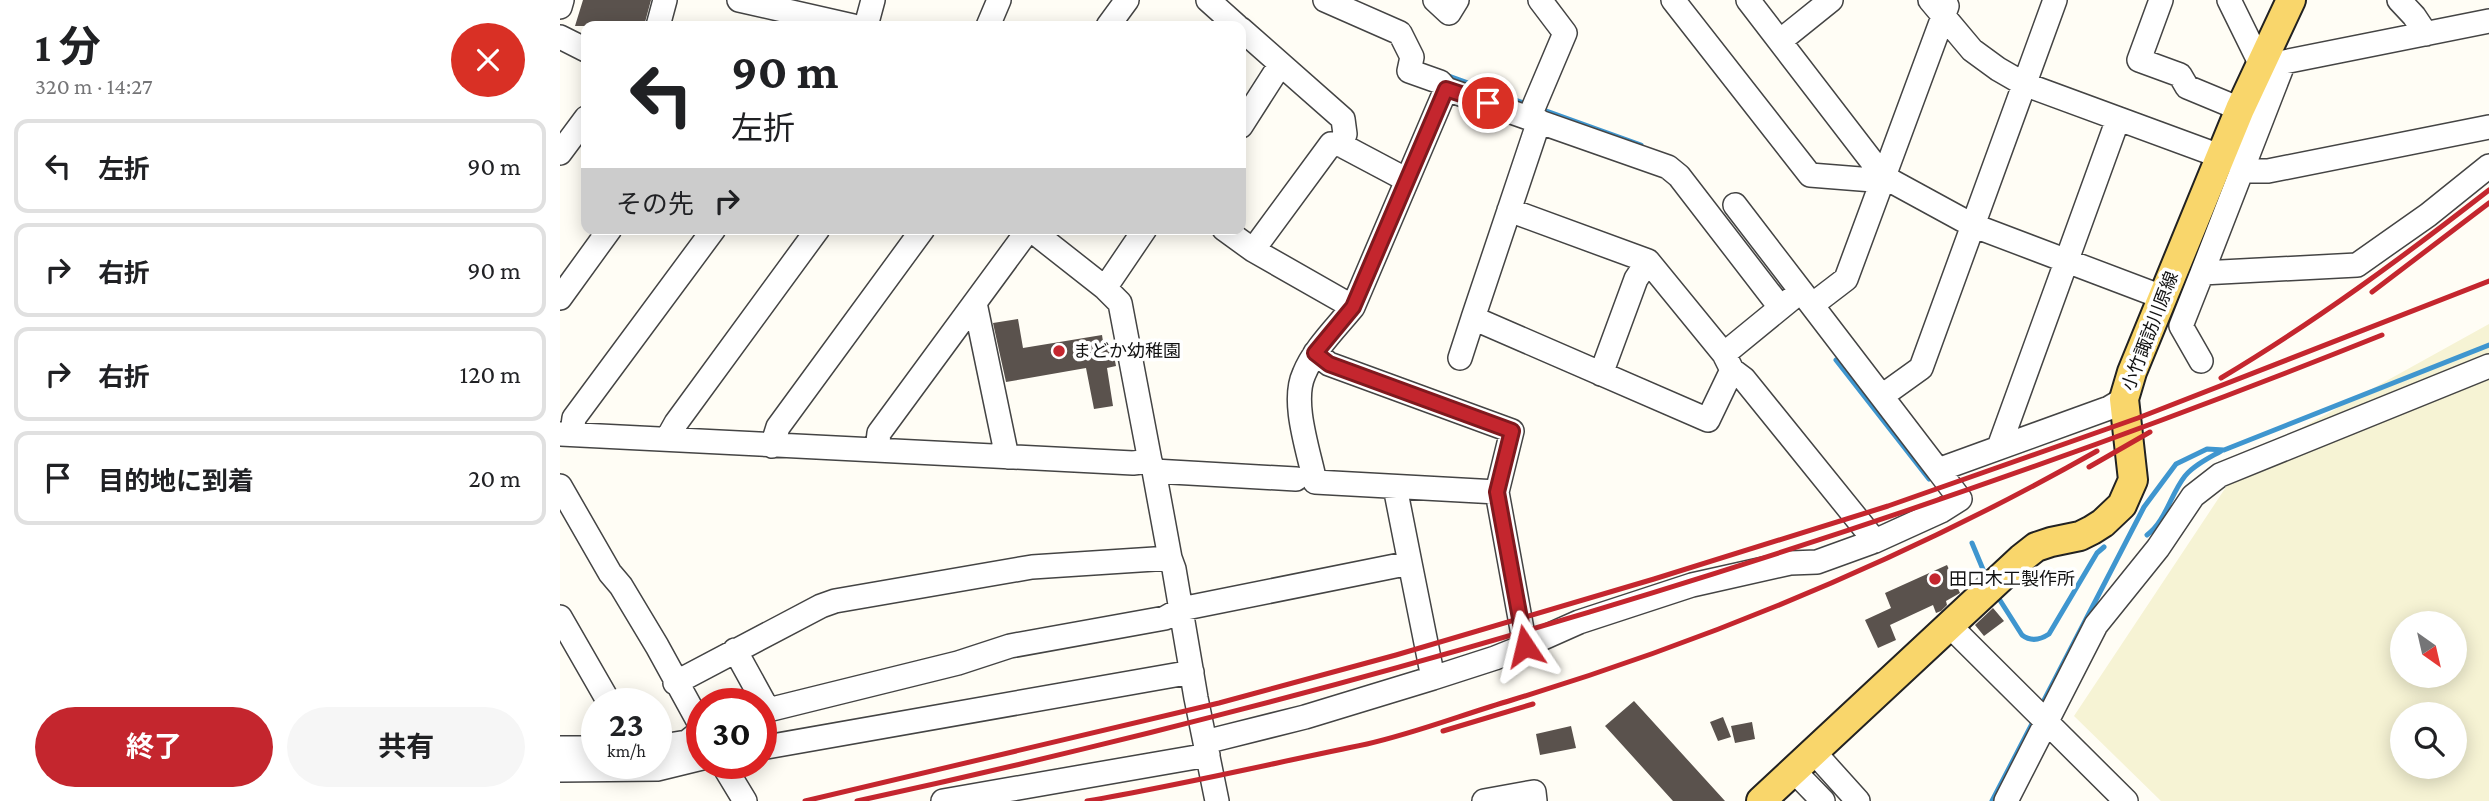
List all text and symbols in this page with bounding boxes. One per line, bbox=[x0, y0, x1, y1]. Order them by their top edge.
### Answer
text: 1 分 bbox=[35, 23, 101, 70]
button: close bbox=[451, 23, 525, 97]
text: 90 m bbox=[731, 44, 838, 99]
icon: left bbox=[616, 49, 707, 140]
text: 320 m · 14:27 bbox=[35, 73, 153, 99]
pin bbox=[1458, 73, 1518, 133]
icon: arrive bbox=[1469, 84, 1507, 122]
text: 左折 bbox=[731, 110, 795, 146]
icon: left bbox=[39, 147, 77, 185]
text: 90 m bbox=[467, 152, 521, 181]
text: 左折 bbox=[98, 155, 150, 184]
icon: right bbox=[708, 182, 746, 220]
text: その先 bbox=[616, 190, 694, 219]
icon: right bbox=[39, 251, 77, 289]
text: 90 m bbox=[467, 256, 521, 285]
text: 右折 bbox=[98, 259, 150, 288]
street label: 小竹諏訪川原線 bbox=[2118, 269, 2182, 393]
place label: まどか幼稚園 bbox=[1073, 341, 1181, 361]
marker: まどか幼稚園 bbox=[1051, 343, 1067, 359]
icon: right bbox=[39, 355, 77, 393]
text: 120 m bbox=[460, 360, 521, 389]
text: 右折 bbox=[98, 363, 150, 392]
icon: arrive bbox=[39, 459, 77, 497]
text: 20 m bbox=[468, 464, 521, 493]
text: 目的地に到着 bbox=[98, 467, 254, 496]
place label: 田口木工製作所 bbox=[1949, 569, 2075, 589]
marker: 田口木工製作所 bbox=[1927, 571, 1943, 587]
position arrow bbox=[1488, 609, 1562, 683]
north arrow bbox=[2390, 611, 2468, 688]
map controls bbox=[2390, 611, 2467, 779]
speed limit sign: 30 bbox=[686, 688, 777, 779]
button: search bbox=[2390, 702, 2467, 779]
text: 23 bbox=[609, 705, 644, 744]
button: 終了 bbox=[35, 707, 273, 787]
button: 共有 bbox=[287, 707, 525, 787]
text: km/h bbox=[607, 741, 646, 761]

